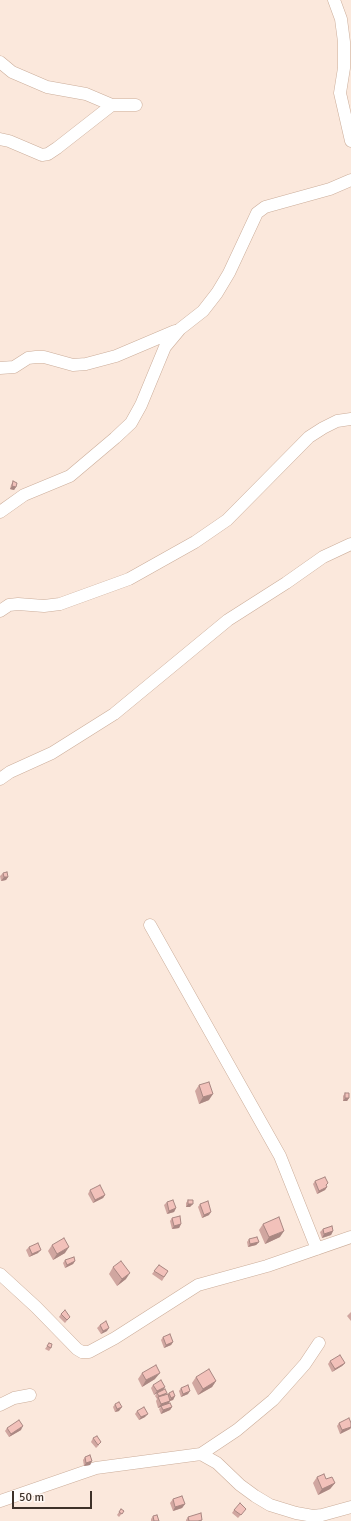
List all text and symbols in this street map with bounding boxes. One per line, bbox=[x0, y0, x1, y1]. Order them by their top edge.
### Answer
scale bar bbox=[14, 1483, 94, 1509]
text: 50 m bbox=[19, 1490, 44, 1505]

